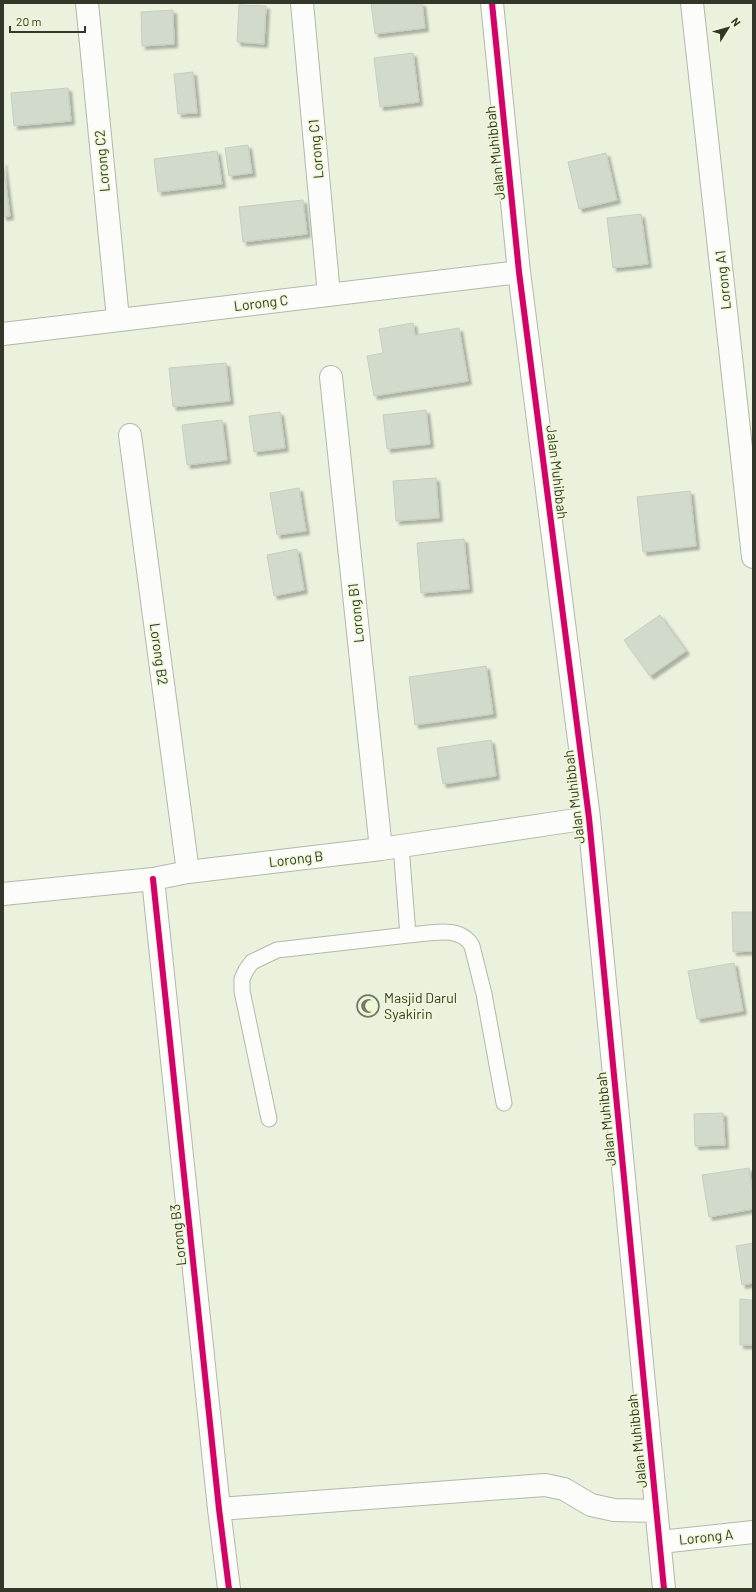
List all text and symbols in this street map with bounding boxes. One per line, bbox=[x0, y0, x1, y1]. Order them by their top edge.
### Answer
scale bar bbox=[10, 8, 85, 34]
north arrow bbox=[708, 8, 748, 48]
text: 20 m bbox=[16, 14, 42, 28]
text: N bbox=[729, 15, 744, 29]
street label: Jalan Muhibbah bbox=[481, 105, 508, 201]
street label: Lorong C1 bbox=[304, 119, 327, 179]
street label: Lorong C2 bbox=[90, 129, 113, 193]
street label: Lorong A1 bbox=[711, 250, 734, 311]
street label: Lorong C bbox=[233, 291, 289, 314]
street label: Jalan Muhibbah bbox=[543, 424, 572, 520]
street label: Lorong B1 bbox=[344, 582, 367, 644]
street label: Lorong B2 bbox=[147, 622, 172, 686]
street label: Jalan Muhibbah bbox=[559, 749, 588, 845]
street label: Lorong B bbox=[268, 847, 324, 870]
place label: Masjid Darul Syakirin bbox=[384, 989, 457, 1022]
mosque icon: Masjid Darul Syakirin bbox=[355, 993, 381, 1019]
street label: Jalan Muhibbah bbox=[592, 1071, 619, 1167]
street label: Lorong B3 bbox=[166, 1203, 189, 1267]
street label: Jalan Muhibbah bbox=[623, 1393, 650, 1489]
street label: Lorong A bbox=[678, 1525, 734, 1548]

